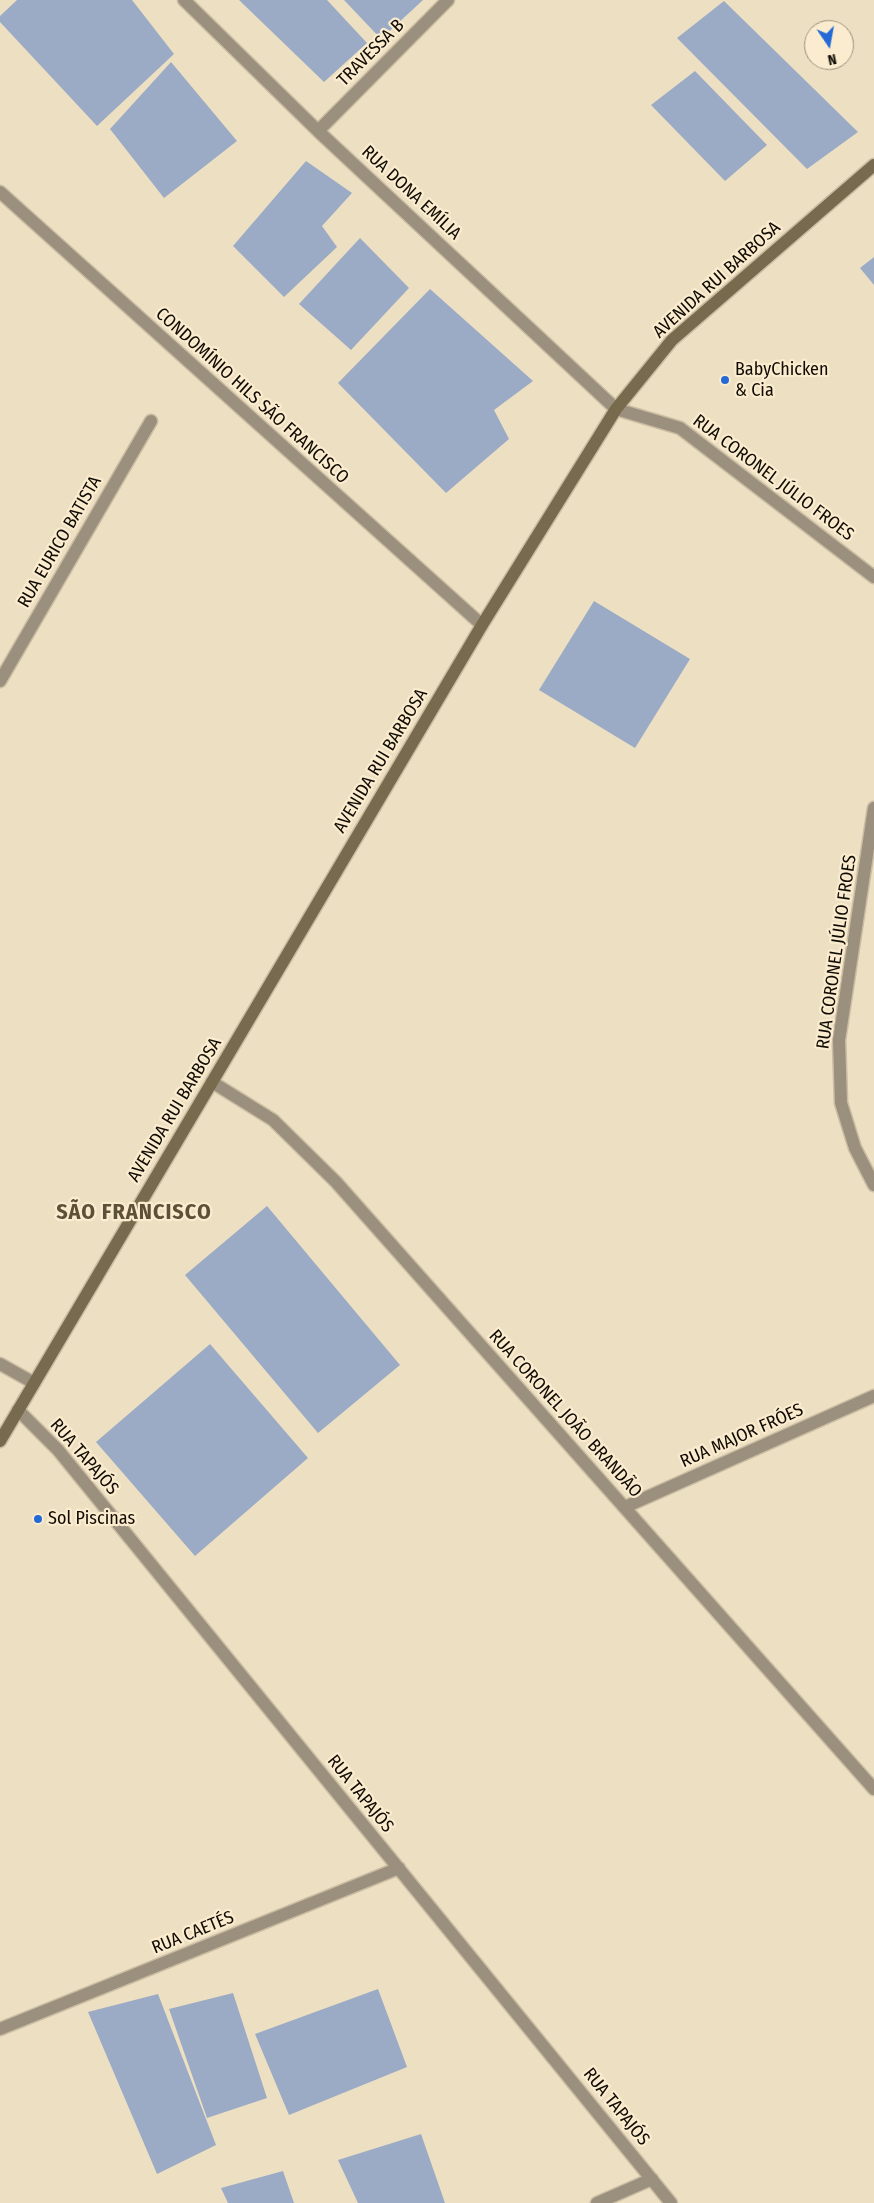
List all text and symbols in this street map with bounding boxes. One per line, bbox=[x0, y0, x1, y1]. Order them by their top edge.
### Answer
street label: TRAVESSA B bbox=[333, 15, 409, 91]
north arrow bbox=[804, 20, 854, 70]
text: N bbox=[826, 50, 838, 68]
street label: RUA DONA EMÍLIA bbox=[357, 141, 465, 245]
street label: AVENIDA RUI BARBOSA bbox=[649, 217, 785, 343]
street label: CONDOMÍNIO HILS SÃO FRANCISCO bbox=[151, 304, 353, 488]
place label: BabyChicken & Cia bbox=[735, 359, 828, 402]
marker: BabyChicken & Cia bbox=[719, 374, 731, 386]
street label: RUA CORONEL JÚLIO FROES bbox=[688, 410, 858, 546]
street label: RUA EURICO BATISTA bbox=[14, 472, 106, 612]
street label: AVENIDA RUI BARBOSA bbox=[329, 685, 433, 837]
street label: RUA CORONEL JÚLIO FROES bbox=[813, 853, 861, 1051]
street label: AVENIDA RUI BARBOSA bbox=[123, 1034, 227, 1186]
district label: SÃO FRANCISCO bbox=[55, 1200, 213, 1226]
street label: RUA CORONEL JOÃO BRANDÃO bbox=[484, 1326, 646, 1502]
street label: RUA MAJOR FRÓES bbox=[677, 1399, 807, 1473]
street label: RUA TAPAJÓS bbox=[45, 1415, 123, 1499]
place label: Sol Piscinas bbox=[48, 1508, 135, 1530]
marker: Sol Piscinas bbox=[32, 1513, 44, 1525]
street label: RUA TAPAJÓS bbox=[322, 1751, 398, 1837]
street label: RUA CAETÉS bbox=[149, 1907, 237, 1959]
street label: RUA TAPAJÓS bbox=[578, 2064, 654, 2150]

